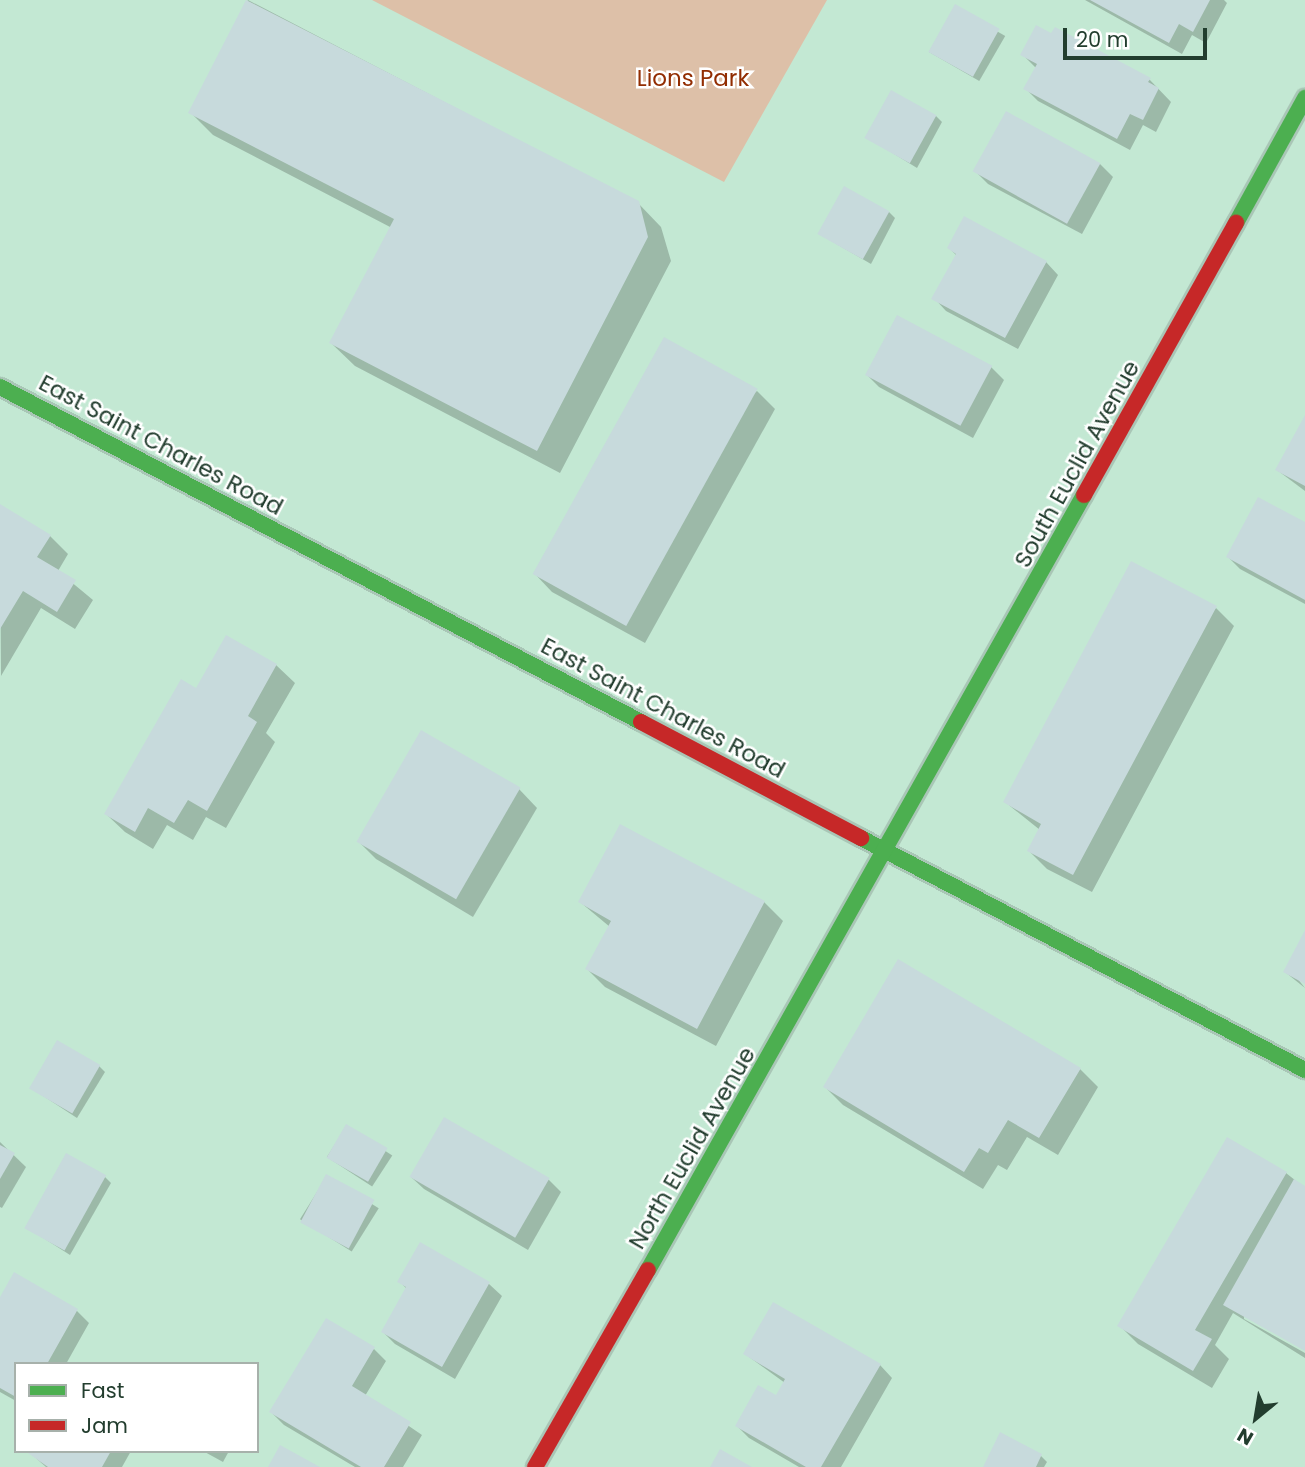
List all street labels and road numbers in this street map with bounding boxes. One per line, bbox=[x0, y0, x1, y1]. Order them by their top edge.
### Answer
street label: South Euclid Avenue bbox=[1009, 356, 1145, 572]
street label: East Saint Charles Road bbox=[34, 369, 288, 521]
street label: East Saint Charles Road bbox=[536, 632, 790, 784]
street label: North Euclid Avenue bbox=[623, 1042, 761, 1254]

